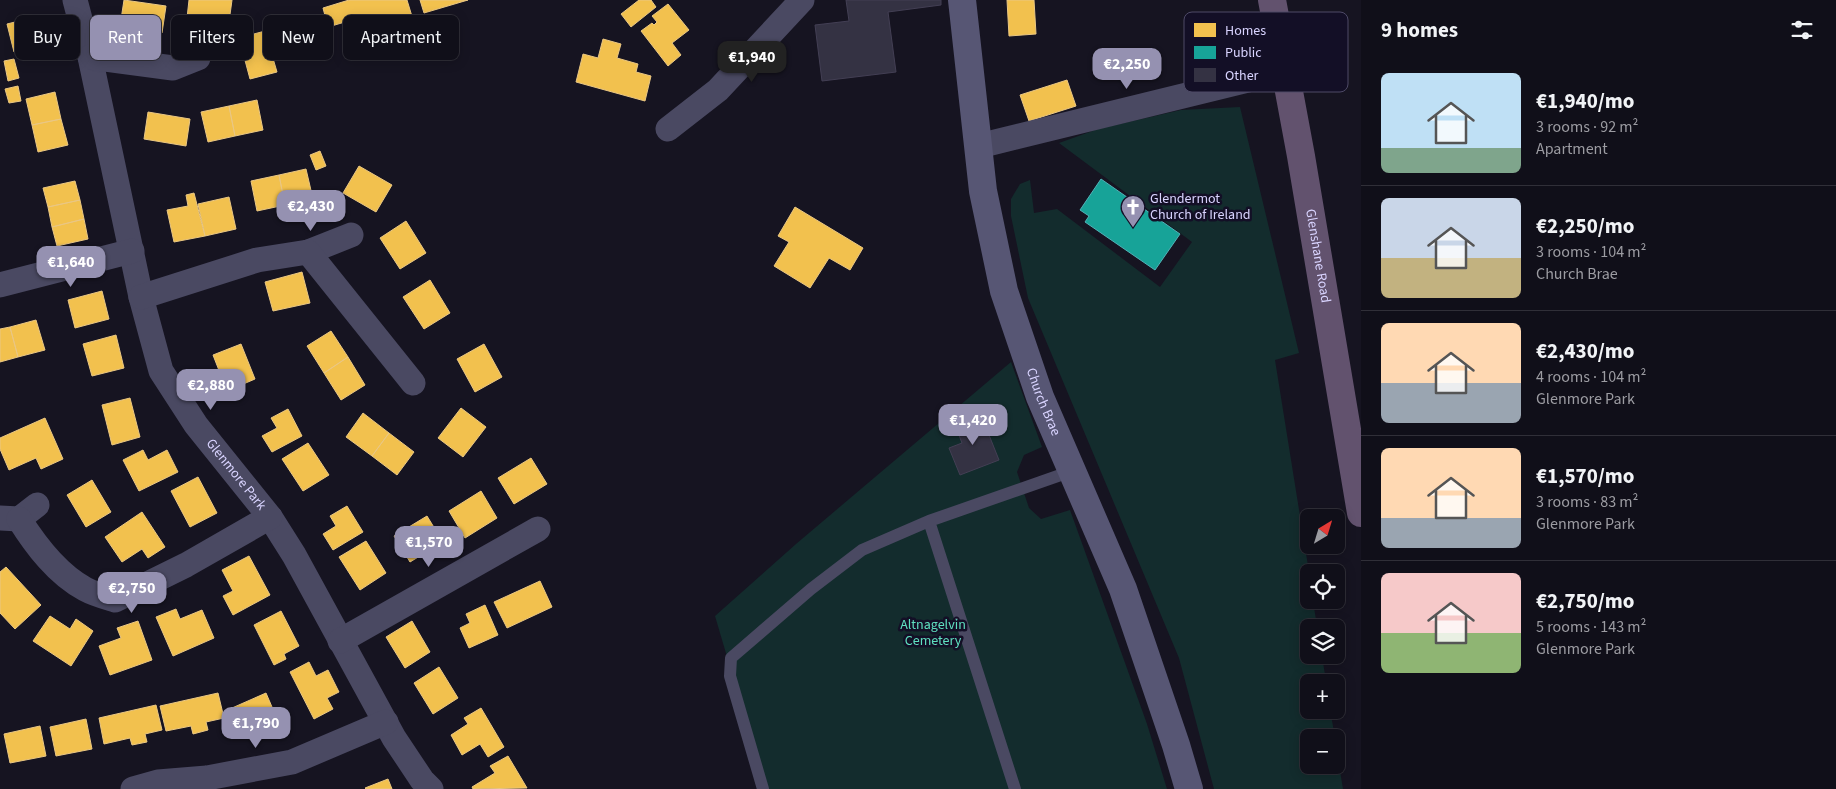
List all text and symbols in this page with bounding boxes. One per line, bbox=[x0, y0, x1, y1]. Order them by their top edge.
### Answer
legend bbox=[1184, 12, 1348, 92]
chip: Buy bbox=[15, 15, 80, 60]
chip: Rent bbox=[90, 15, 161, 60]
chip: Filters bbox=[171, 15, 253, 60]
chip: New bbox=[263, 15, 333, 60]
chip: Apartment bbox=[343, 15, 459, 60]
text: 9 homes bbox=[1381, 15, 1458, 45]
icon: filters bbox=[1788, 16, 1816, 44]
text: Homes bbox=[1225, 21, 1266, 41]
pin: €1,940 bbox=[711, 41, 793, 83]
text: Public bbox=[1225, 43, 1262, 63]
text: €1,940 bbox=[728, 46, 776, 68]
pin: €2,250 bbox=[1086, 48, 1168, 90]
text: €2,250 bbox=[1103, 53, 1151, 75]
text: Other bbox=[1225, 66, 1259, 86]
text: €1,940/mo bbox=[1536, 86, 1635, 116]
icon: home bbox=[1421, 93, 1481, 153]
text: 3 rooms · 92 m² bbox=[1536, 116, 1638, 138]
text: Apartment bbox=[1536, 138, 1608, 160]
place label: Glendermot Church of Ireland bbox=[1150, 189, 1251, 225]
pin: €2,430 bbox=[270, 190, 352, 232]
church icon: Glendermot Church of Ireland bbox=[1120, 194, 1146, 228]
text: €2,430 bbox=[287, 195, 335, 217]
street label: Glenshane Road bbox=[1300, 207, 1336, 304]
text: €2,250/mo bbox=[1536, 211, 1635, 241]
icon: home bbox=[1421, 218, 1481, 278]
text: 3 rooms · 104 m² bbox=[1536, 241, 1646, 263]
pin: €1,640 bbox=[30, 246, 112, 288]
text: €1,640 bbox=[47, 251, 95, 273]
text: Church Brae bbox=[1536, 263, 1618, 285]
text: €2,430/mo bbox=[1536, 336, 1635, 366]
icon: home bbox=[1421, 343, 1481, 403]
street label: Church Brae bbox=[1021, 365, 1066, 439]
text: 4 rooms · 104 m² bbox=[1536, 366, 1646, 388]
pin: €2,880 bbox=[170, 368, 252, 411]
text: €2,880 bbox=[187, 374, 235, 396]
text: Glenmore Park bbox=[1536, 388, 1635, 410]
pin: €1,420 bbox=[932, 404, 1014, 446]
text: €1,420 bbox=[949, 409, 997, 431]
street label: Glenmore Park bbox=[201, 435, 271, 515]
text: €1,570/mo bbox=[1536, 461, 1635, 491]
icon: home bbox=[1421, 468, 1481, 528]
text: 3 rooms · 83 m² bbox=[1536, 491, 1638, 513]
north arrow bbox=[1300, 509, 1345, 554]
map controls bbox=[1300, 509, 1345, 774]
text: Glenmore Park bbox=[1536, 513, 1635, 535]
pin: €1,570 bbox=[388, 526, 470, 568]
text: €1,570 bbox=[405, 531, 453, 553]
button: locate bbox=[1300, 564, 1345, 609]
pin: €2,750 bbox=[91, 572, 173, 614]
text: €2,750 bbox=[108, 577, 156, 599]
text: €2,750/mo bbox=[1536, 586, 1635, 616]
icon: home bbox=[1421, 593, 1481, 653]
park label: Altnagelvin Cemetery bbox=[900, 615, 966, 651]
text: 5 rooms · 143 m² bbox=[1536, 616, 1646, 638]
button: layers bbox=[1300, 619, 1345, 664]
text: Glenmore Park bbox=[1536, 638, 1635, 660]
button: + bbox=[1300, 674, 1345, 719]
pin: €1,790 bbox=[215, 706, 297, 749]
text: €1,790 bbox=[232, 712, 280, 734]
button: − bbox=[1300, 729, 1345, 774]

